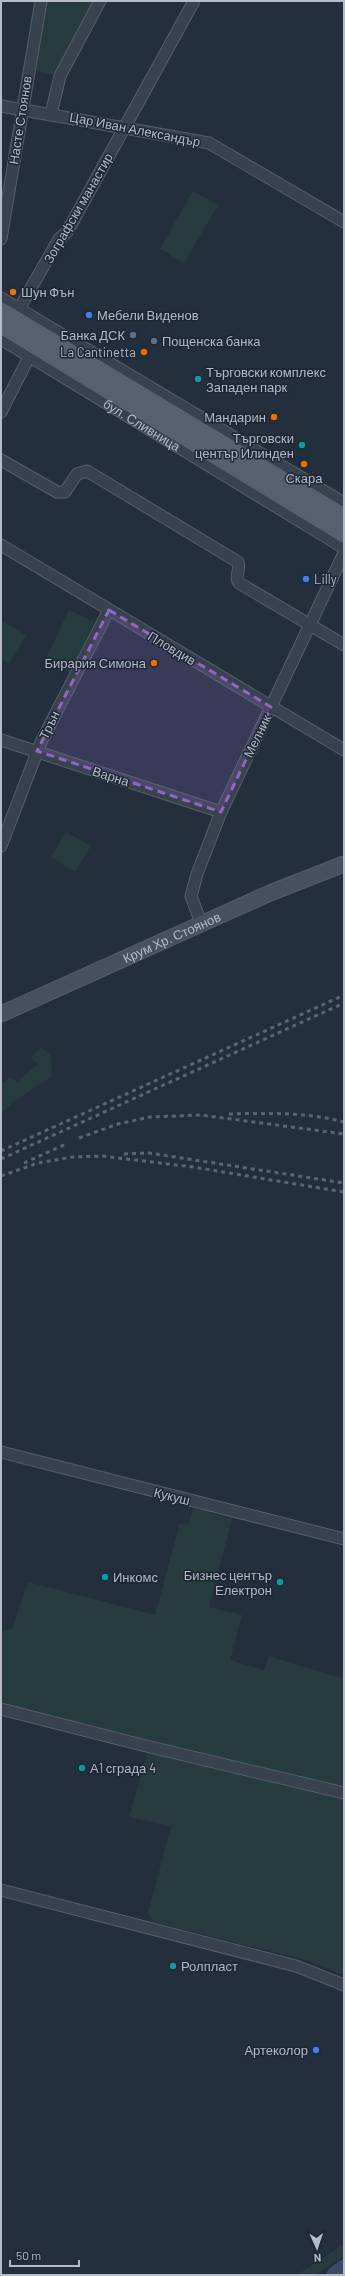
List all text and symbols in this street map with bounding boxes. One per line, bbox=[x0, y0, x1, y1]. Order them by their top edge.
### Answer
street label: Насте Стоянов bbox=[5, 74, 35, 165]
street label: Цар Иван Александър bbox=[68, 108, 202, 150]
street label: Зографски манастир bbox=[40, 150, 116, 266]
place label: Шун Фън bbox=[21, 284, 74, 300]
marker: Шун Фън bbox=[8, 287, 18, 297]
place label: Мебели Виденов bbox=[97, 307, 199, 323]
marker: Мебели Виденов bbox=[84, 310, 94, 320]
place label: Банка ДСК bbox=[60, 327, 125, 343]
marker: Банка ДСК bbox=[128, 330, 138, 340]
place label: Пощенска банка bbox=[162, 333, 261, 349]
marker: Пощенска банка bbox=[149, 336, 159, 346]
place label: La Cantinetta bbox=[60, 344, 136, 360]
marker: La Cantinetta bbox=[139, 347, 149, 357]
place label: Търговски комплекс Западен парк bbox=[206, 364, 326, 395]
marker: Търговски комплекс Западен парк bbox=[193, 374, 203, 384]
street label: бул. Сливница bbox=[100, 395, 184, 455]
place label: Мандарин bbox=[204, 409, 266, 425]
marker: Мандарин bbox=[269, 412, 279, 422]
place label: Търговски център Илинден bbox=[195, 430, 294, 461]
marker: Търговски център Илинден bbox=[297, 440, 307, 450]
marker: Скара bbox=[299, 459, 309, 469]
place label: Скара bbox=[285, 470, 323, 486]
place label: Lilly bbox=[314, 571, 337, 587]
marker: Lilly bbox=[301, 574, 311, 584]
street label: Пловдив bbox=[145, 628, 199, 669]
place label: Бирария Симона bbox=[44, 655, 147, 671]
marker: Бирария Симона bbox=[149, 658, 159, 668]
street label: Трън bbox=[35, 708, 63, 742]
street label: Мелник bbox=[240, 712, 274, 760]
street label: Варна bbox=[91, 763, 132, 790]
street label: Крум Хр. Стоянов bbox=[120, 908, 223, 966]
street label: Кукуш bbox=[152, 1484, 192, 1508]
place label: Бизнес център Електрон bbox=[184, 1567, 272, 1598]
place label: Инкомс bbox=[113, 1569, 159, 1585]
marker: Инкомс bbox=[100, 1572, 110, 1582]
marker: Бизнес център Електрон bbox=[275, 1577, 285, 1587]
place label: А1 сграда 4 bbox=[90, 1760, 156, 1776]
marker: А1 сграда 4 bbox=[77, 1763, 87, 1773]
place label: Ролпласт bbox=[181, 1958, 238, 1974]
marker: Ролпласт bbox=[168, 1961, 178, 1971]
place label: Артеколор bbox=[244, 2042, 308, 2058]
marker: Артеколор bbox=[311, 2045, 321, 2055]
north arrow bbox=[297, 2228, 337, 2268]
scale bar bbox=[10, 2242, 79, 2268]
text: 50 m bbox=[16, 2248, 41, 2262]
text: N bbox=[314, 2252, 322, 2265]

